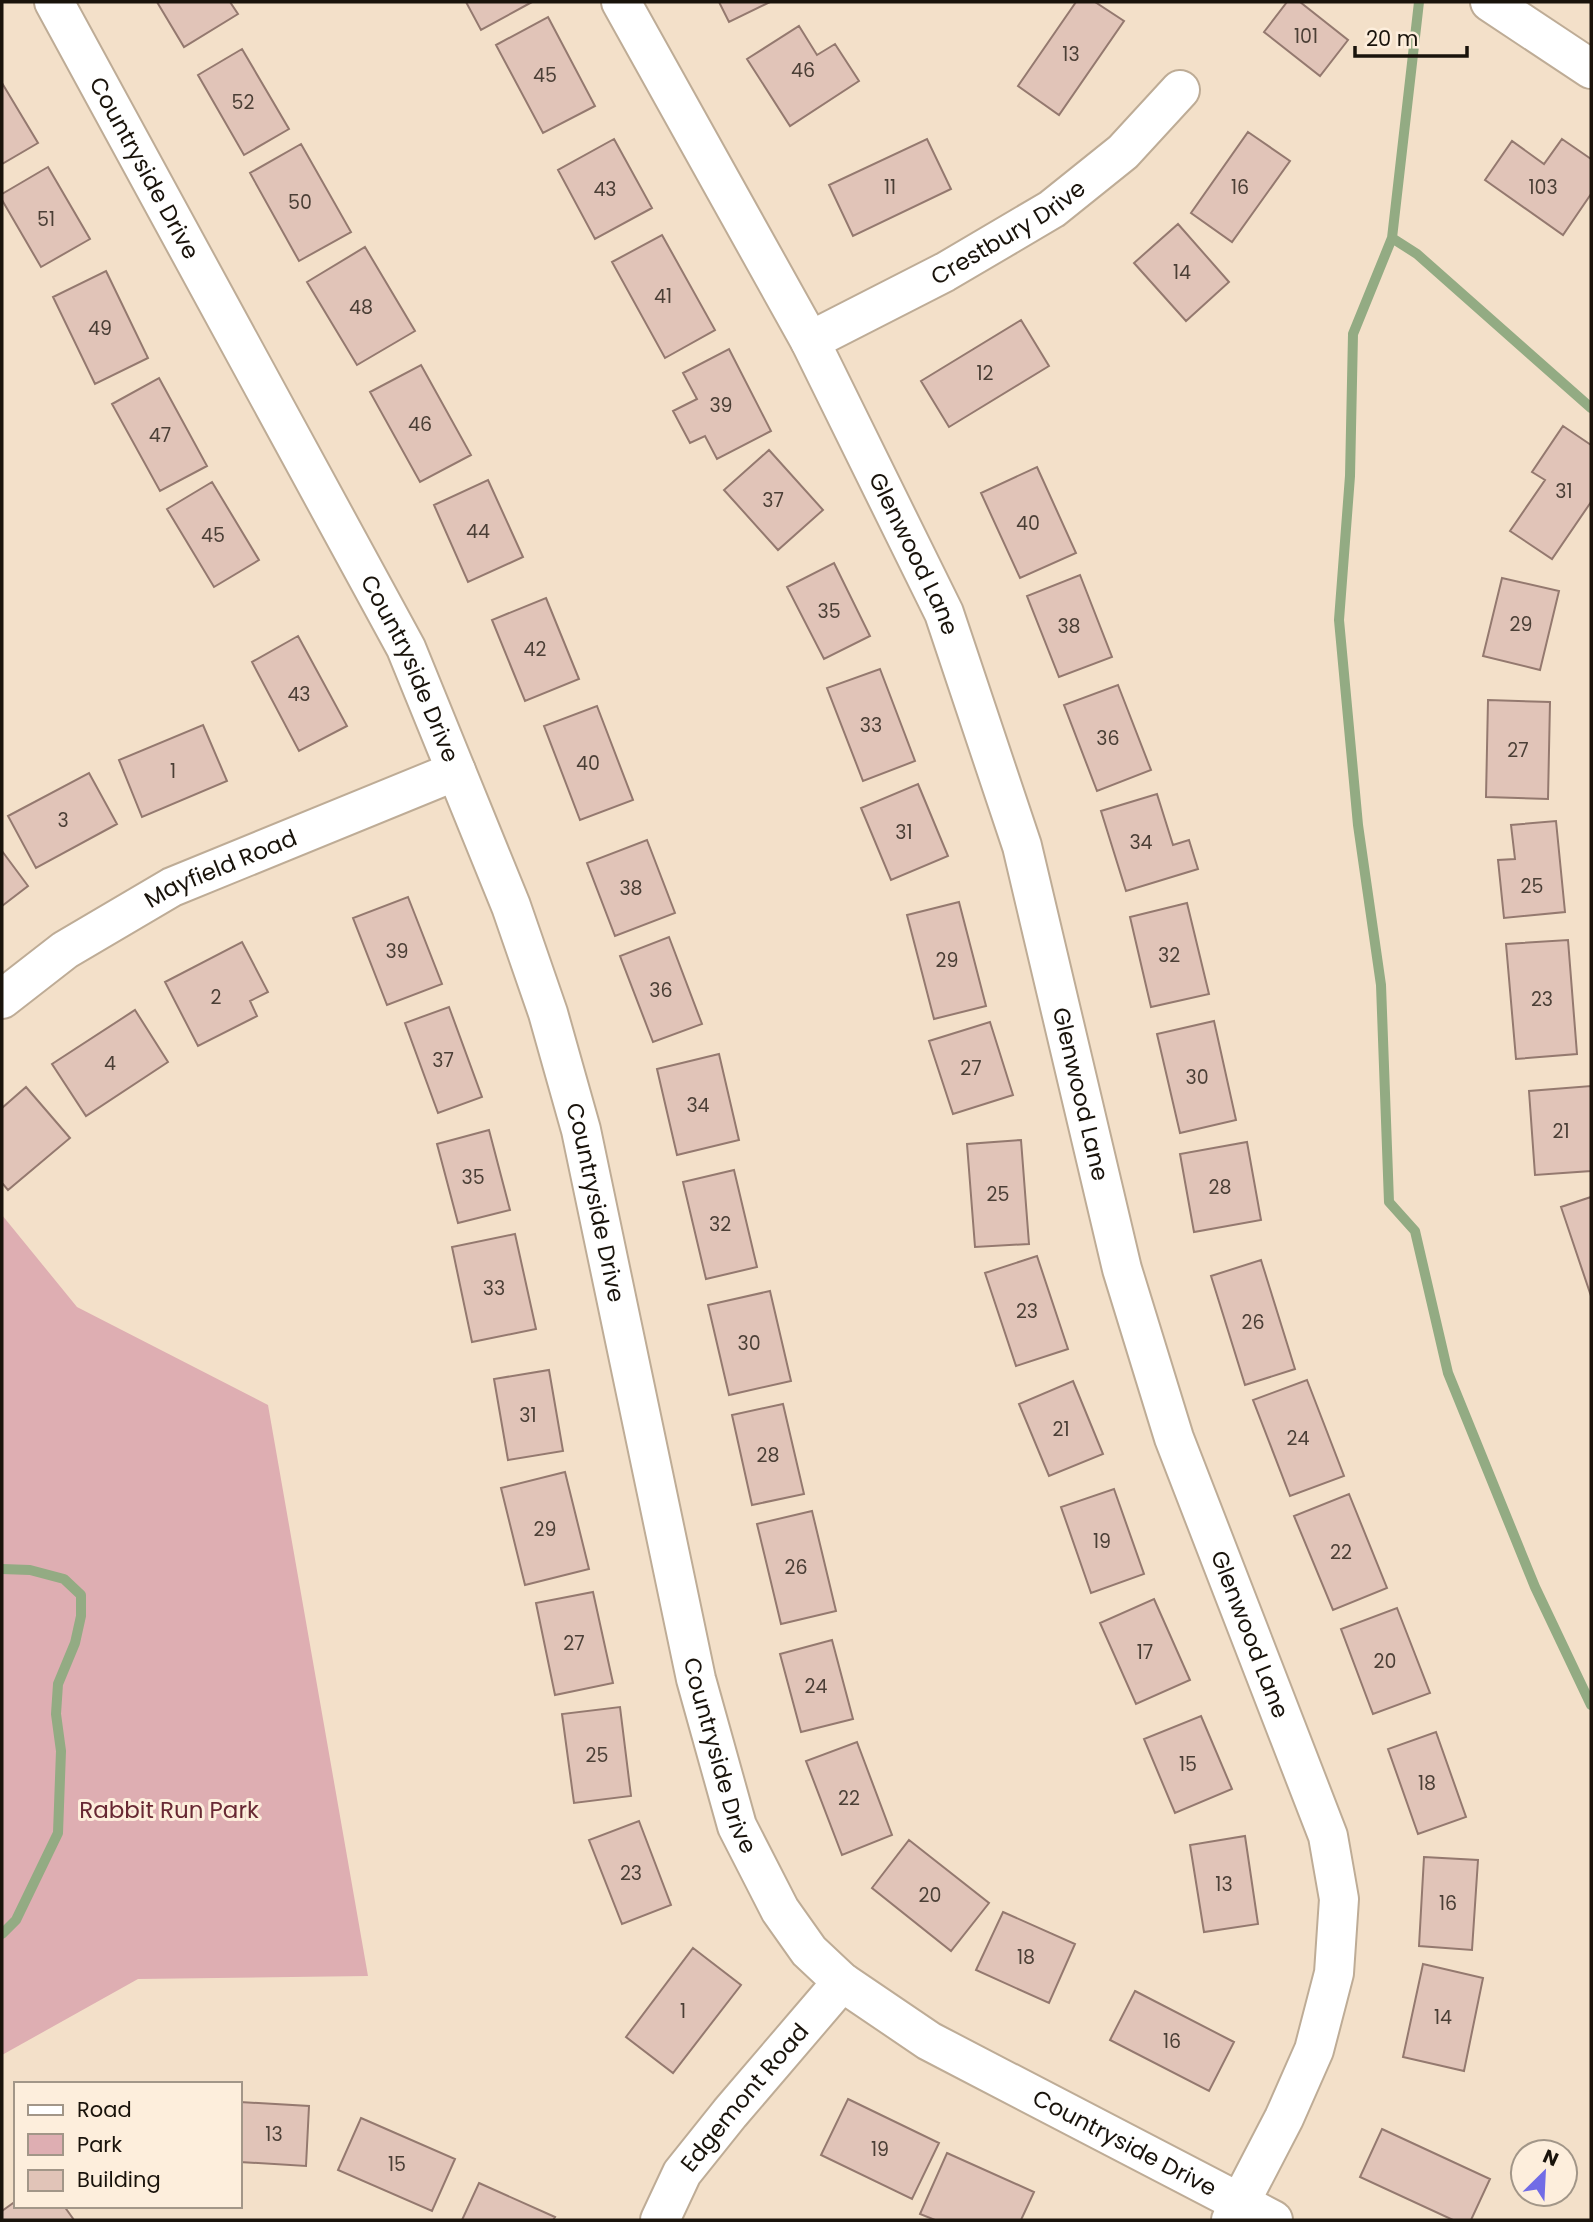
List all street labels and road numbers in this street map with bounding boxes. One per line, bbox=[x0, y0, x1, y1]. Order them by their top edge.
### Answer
street label: Countryside Drive bbox=[82, 71, 207, 265]
street label: Crestbury Drive bbox=[925, 172, 1092, 293]
street label: Glenwood Lane bbox=[861, 467, 966, 639]
street label: Countryside Drive bbox=[353, 569, 467, 767]
street label: Mayfield Road bbox=[138, 822, 302, 916]
street label: Glenwood Lane bbox=[1045, 1004, 1117, 1184]
street label: Countryside Drive bbox=[558, 1099, 633, 1305]
street label: Glenwood Lane bbox=[1203, 1546, 1297, 1723]
street label: Countryside Drive bbox=[676, 1655, 765, 1859]
street label: Edgemont Road bbox=[673, 2016, 816, 2179]
street label: Countryside Drive bbox=[1027, 2082, 1222, 2204]

